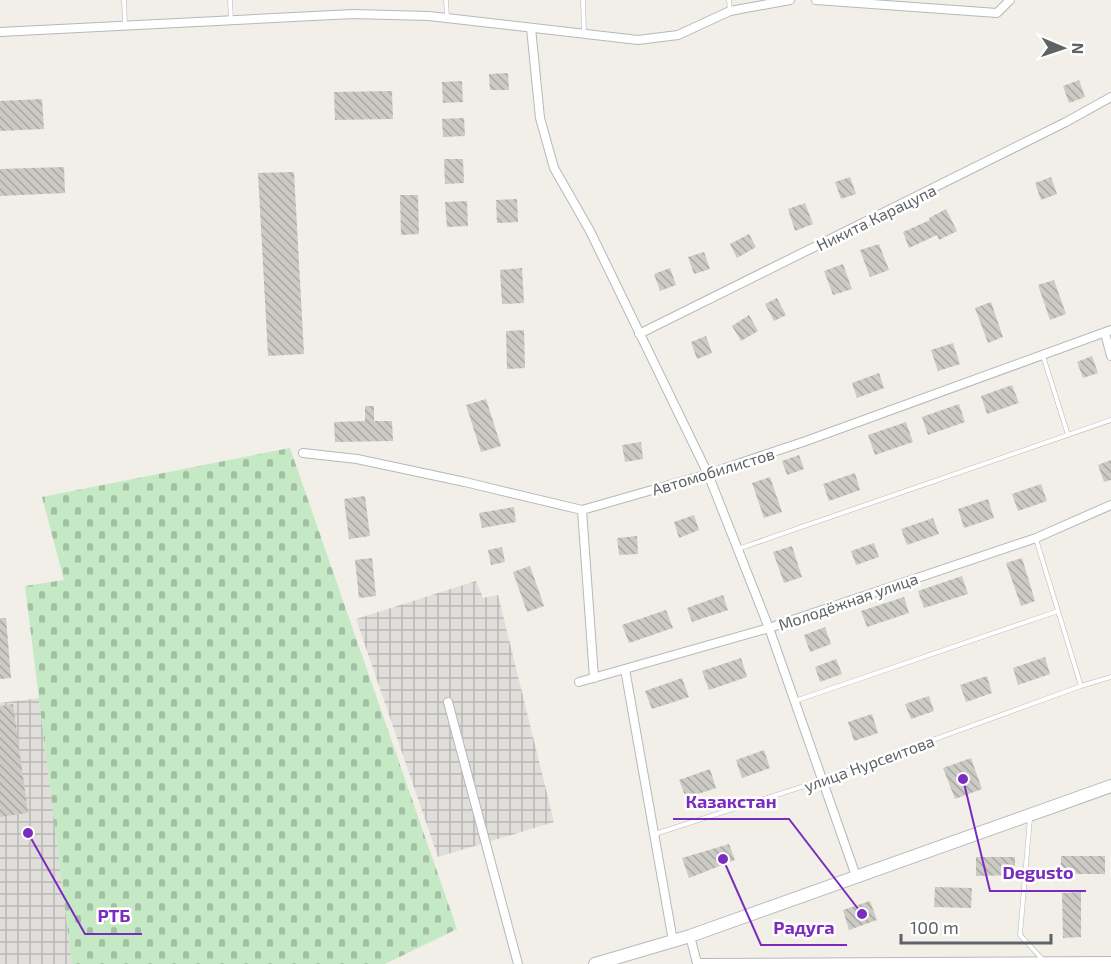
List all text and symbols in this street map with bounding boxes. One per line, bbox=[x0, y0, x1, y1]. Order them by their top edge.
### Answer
north arrow bbox=[1033, 18, 1093, 78]
text: N bbox=[1069, 42, 1088, 55]
street label: Никита Карацупа bbox=[813, 180, 939, 255]
street label: Автомобилистов bbox=[649, 443, 777, 499]
street label: Молодёжная улица bbox=[776, 568, 921, 635]
street label: улица Нурсеитова bbox=[801, 731, 937, 796]
callout: Казакстан bbox=[673, 783, 789, 819]
text: Казакстан bbox=[685, 790, 777, 812]
callout: Degusto bbox=[990, 855, 1086, 891]
text: Degusto bbox=[1002, 861, 1074, 883]
callout: РТБ bbox=[85, 898, 142, 934]
text: РТБ bbox=[97, 904, 131, 926]
scale bar bbox=[901, 907, 1051, 945]
callout: Радуга bbox=[761, 909, 847, 945]
text: Радуга bbox=[773, 916, 835, 938]
text: 100 m bbox=[910, 916, 959, 938]

